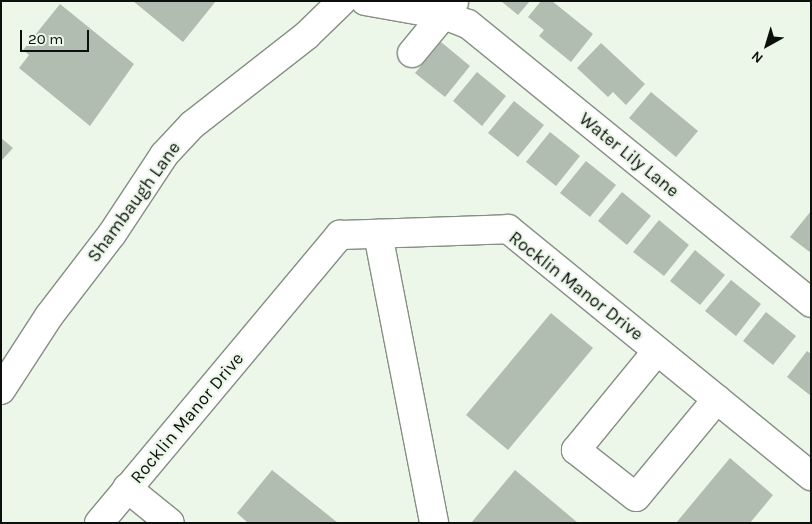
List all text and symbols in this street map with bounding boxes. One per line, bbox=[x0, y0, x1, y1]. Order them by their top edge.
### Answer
scale bar bbox=[22, 20, 91, 52]
north arrow bbox=[742, 20, 792, 70]
text: 20 m bbox=[28, 30, 63, 48]
text: N bbox=[748, 47, 767, 67]
street label: Water Lily Lane bbox=[575, 108, 683, 202]
street label: Shambaugh Lane bbox=[83, 138, 185, 266]
street label: Rocklin Manor Drive bbox=[505, 227, 647, 345]
street label: Rocklin Manor Drive bbox=[126, 348, 248, 488]

